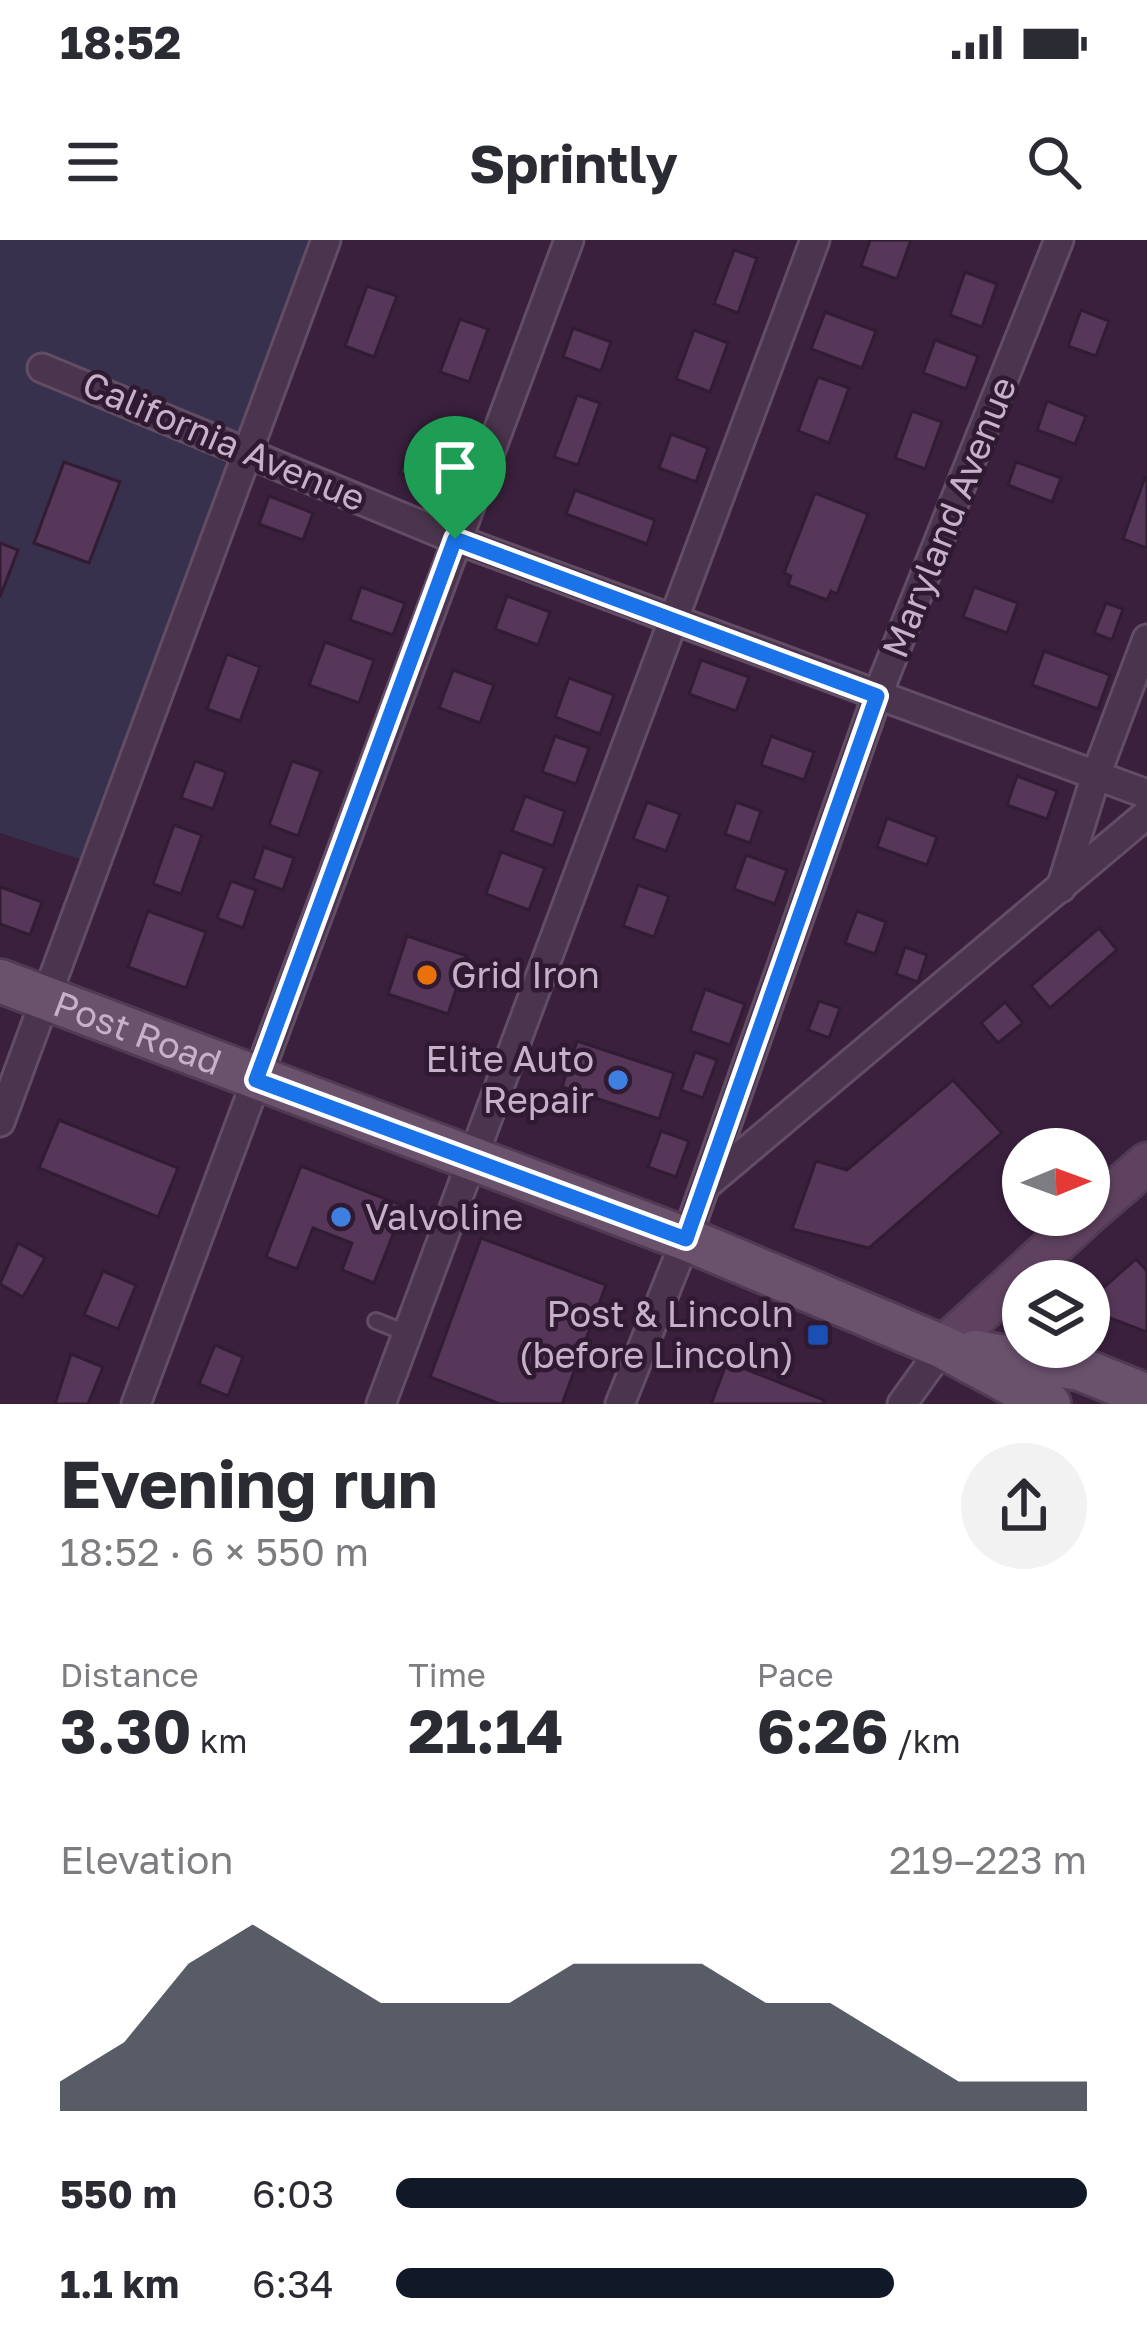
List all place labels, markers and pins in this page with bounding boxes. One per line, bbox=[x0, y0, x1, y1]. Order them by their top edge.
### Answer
pin bbox=[404, 416, 506, 539]
place label: Grid Iron bbox=[451, 953, 600, 996]
marker: Grid Iron bbox=[414, 962, 440, 988]
place label: Elite Auto Repair bbox=[425, 1037, 594, 1121]
marker: Elite Auto Repair bbox=[605, 1067, 631, 1093]
place label: Valvoline bbox=[365, 1195, 523, 1238]
marker: Valvoline bbox=[328, 1204, 354, 1230]
place label: Post & Lincoln (before Lincoln) bbox=[519, 1292, 794, 1376]
marker: Post & Lincoln (before Lincoln) bbox=[805, 1322, 831, 1348]

